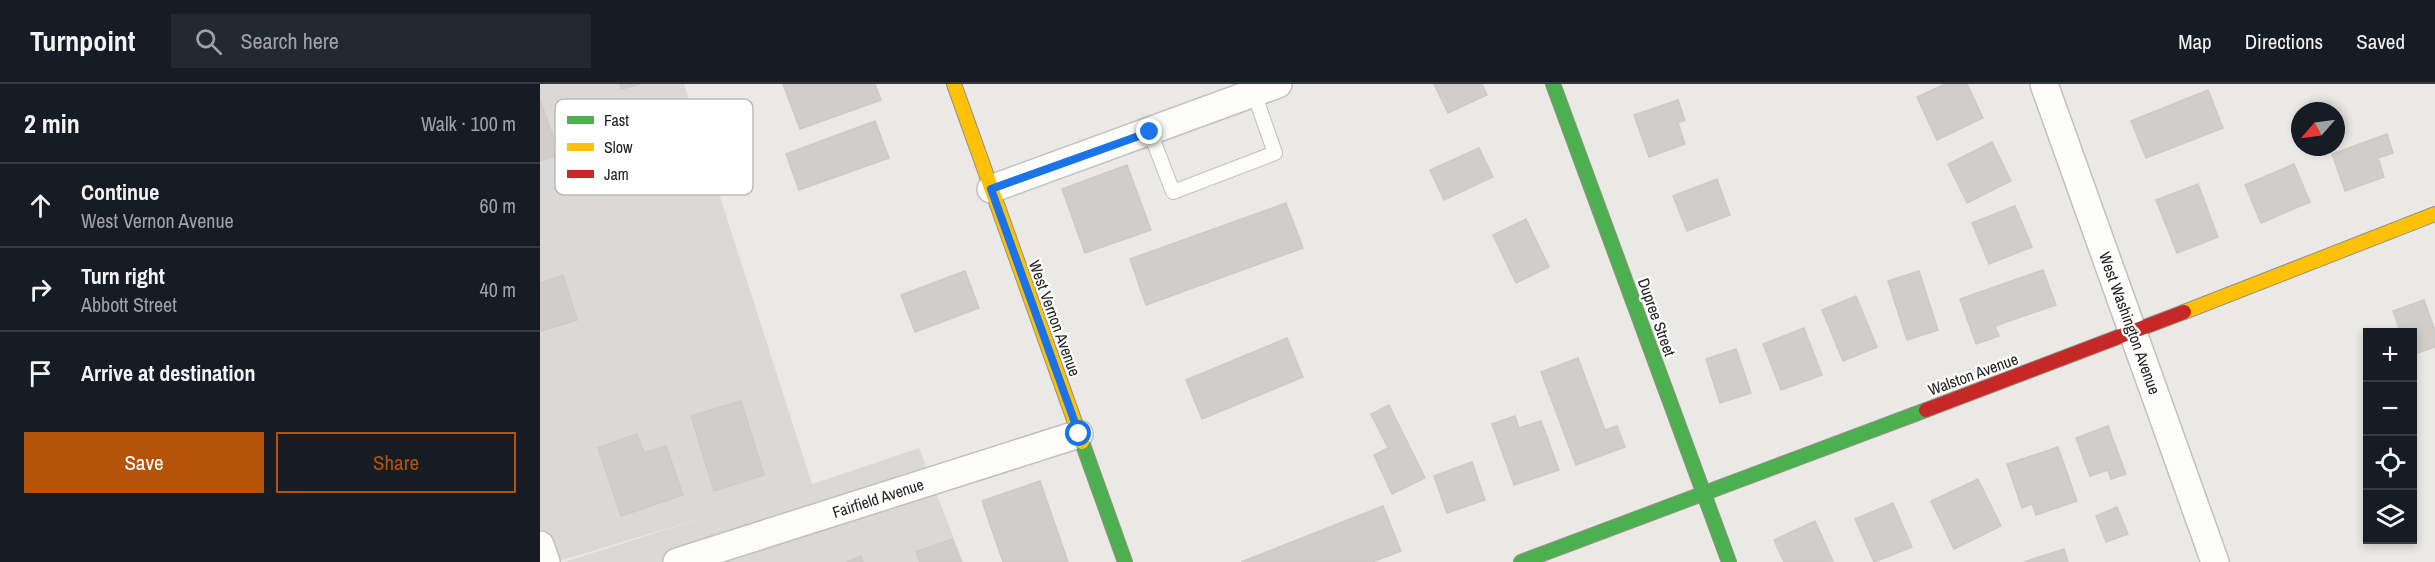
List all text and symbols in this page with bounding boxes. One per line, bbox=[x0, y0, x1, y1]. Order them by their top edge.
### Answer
search box bbox=[171, 14, 591, 68]
text: Turnpoint bbox=[30, 22, 135, 60]
icon: search bbox=[192, 25, 225, 58]
text: Search here bbox=[240, 26, 339, 56]
text: Map bbox=[2178, 27, 2212, 56]
text: Directions bbox=[2245, 27, 2323, 56]
text: Saved bbox=[2356, 27, 2405, 56]
legend bbox=[555, 99, 753, 195]
north arrow bbox=[2291, 102, 2345, 156]
text: 2 min bbox=[24, 106, 80, 141]
text: Fast bbox=[604, 109, 629, 131]
text: Walk · 100 m bbox=[421, 110, 516, 137]
route end bbox=[1136, 118, 1162, 144]
text: Slow bbox=[604, 136, 633, 158]
text: Jam bbox=[604, 163, 629, 185]
text: Continue bbox=[81, 177, 159, 207]
icon: ahead bbox=[24, 189, 57, 222]
text: 60 m bbox=[480, 192, 516, 219]
text: West Vernon Avenue bbox=[81, 207, 234, 234]
street label: West Washington Avenue bbox=[2094, 249, 2166, 397]
street label: West Vernon Avenue bbox=[1024, 257, 1086, 379]
text: Turn right bbox=[81, 261, 165, 291]
icon: right bbox=[24, 273, 57, 306]
street label: Dupree Street bbox=[1633, 275, 1681, 359]
text: 40 m bbox=[480, 276, 516, 303]
text: Abbott Street bbox=[81, 291, 177, 318]
map controls bbox=[2363, 328, 2417, 544]
button: + bbox=[2363, 328, 2417, 382]
street label: Walston Avenue bbox=[1925, 348, 2021, 400]
icon: arrive bbox=[24, 357, 57, 390]
text: Arrive at destination bbox=[81, 358, 255, 388]
button: − bbox=[2363, 382, 2417, 436]
route start bbox=[1065, 420, 1091, 446]
button: Save bbox=[24, 432, 264, 493]
button: Share bbox=[276, 432, 516, 493]
button: locate bbox=[2363, 436, 2417, 490]
street label: Fairfield Avenue bbox=[830, 473, 926, 523]
button: layers bbox=[2363, 490, 2417, 544]

